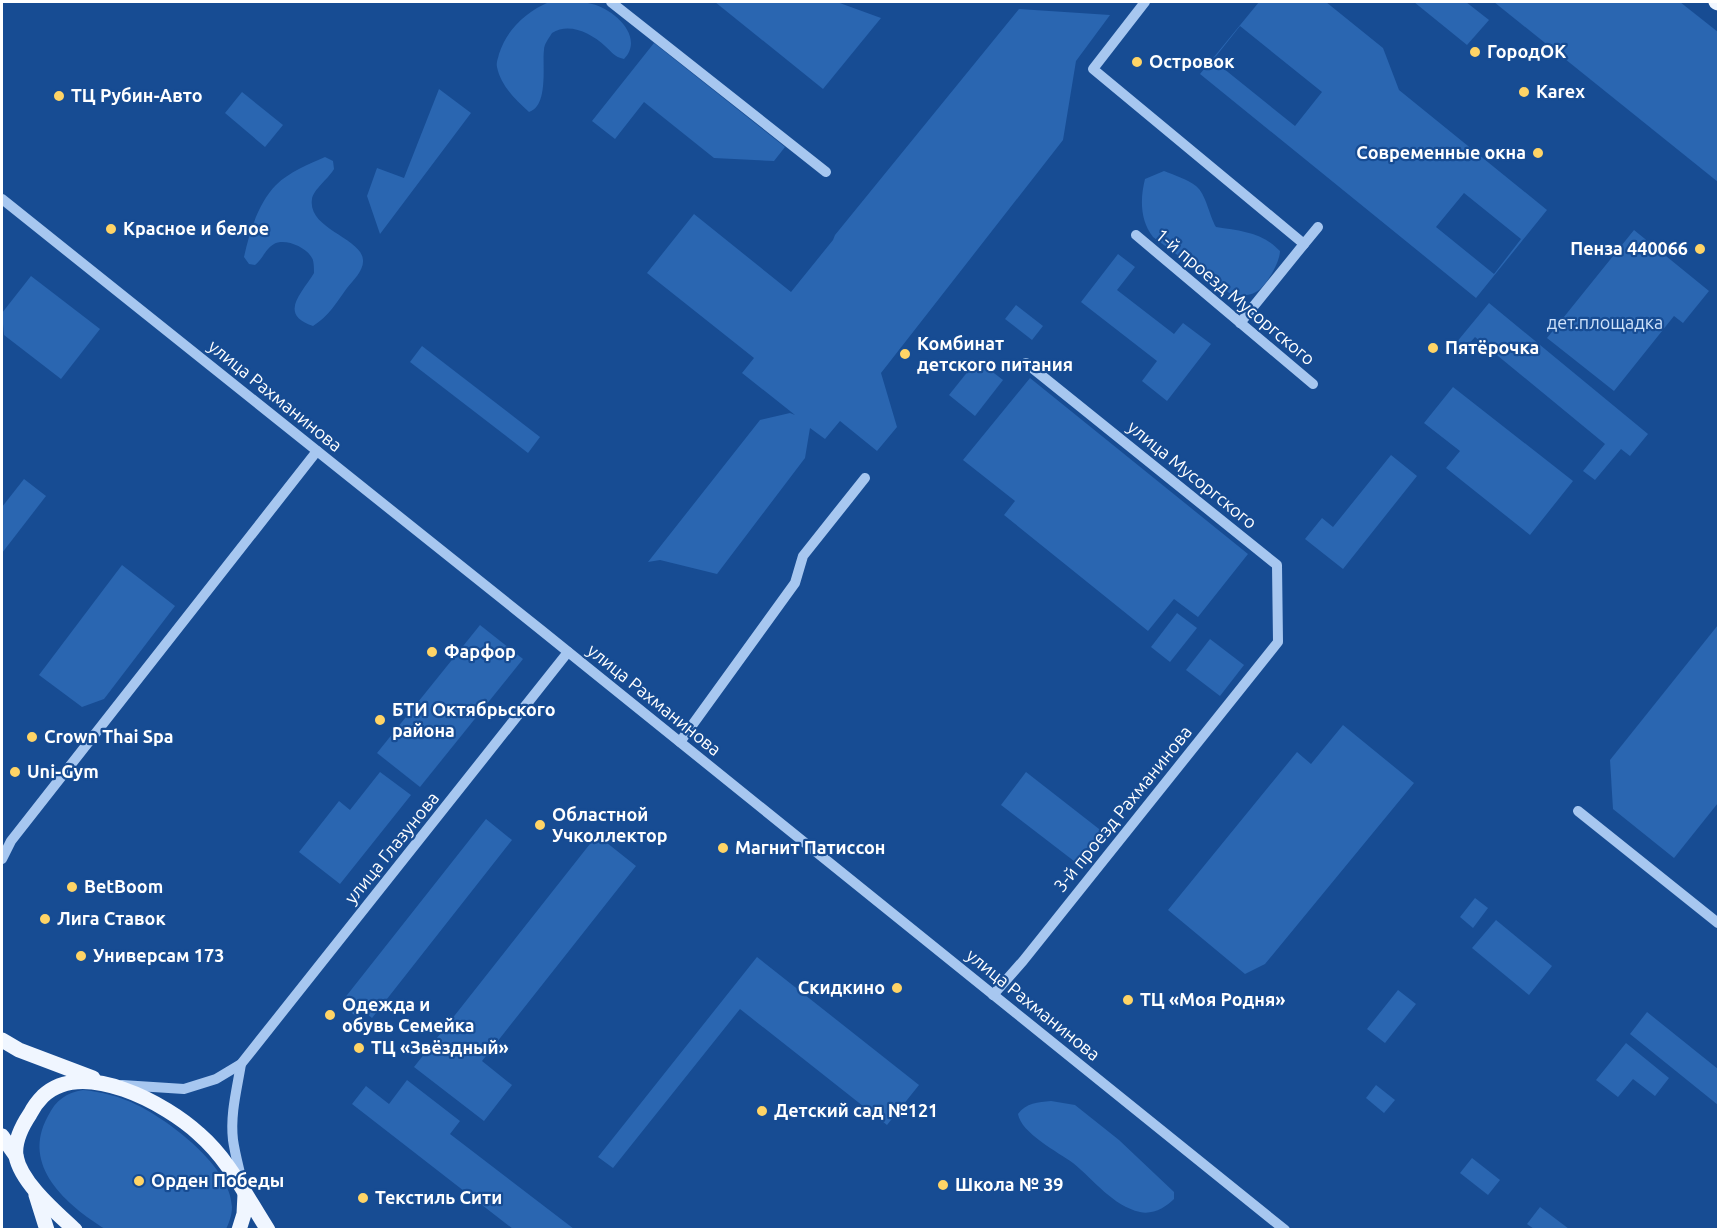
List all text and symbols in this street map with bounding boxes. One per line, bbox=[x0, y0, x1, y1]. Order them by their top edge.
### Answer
place label: ГородОК bbox=[1487, 41, 1566, 61]
marker: ГородОК bbox=[1468, 45, 1482, 59]
place label: Островок bbox=[1149, 51, 1235, 71]
marker: Островок bbox=[1130, 55, 1144, 69]
place label: Karex bbox=[1536, 81, 1585, 101]
place label: ТЦ Рубин-Авто bbox=[71, 85, 203, 105]
marker: Karex bbox=[1517, 85, 1531, 99]
marker: ТЦ Рубин-Авто bbox=[52, 89, 66, 103]
place label: Современные окна bbox=[1356, 142, 1526, 162]
marker: Современные окна bbox=[1531, 146, 1545, 160]
place label: Красное и белое bbox=[123, 218, 269, 238]
marker: Красное и белое bbox=[104, 222, 118, 236]
street label: 1-й проезд Мусоргского bbox=[1152, 224, 1319, 369]
place label: Пенза 440066 bbox=[1570, 238, 1688, 258]
marker: Пенза 440066 bbox=[1693, 242, 1707, 256]
park label: дет.площадка bbox=[1547, 312, 1663, 332]
place label: Комбинат детского питания bbox=[917, 333, 1073, 374]
street label: улица Рахманинова bbox=[205, 335, 346, 455]
place label: Пятёрочка bbox=[1445, 337, 1539, 357]
marker: Пятёрочка bbox=[1426, 341, 1440, 355]
marker: Комбинат детского питания bbox=[898, 347, 912, 361]
street label: улица Мусоргского bbox=[1124, 416, 1261, 532]
street label: улица Рахманинова bbox=[584, 639, 725, 759]
place label: Фарфор bbox=[444, 641, 516, 661]
marker: Фарфор bbox=[425, 645, 439, 659]
place label: БТИ Октябрьского района bbox=[392, 699, 556, 740]
marker: БТИ Октябрьского района bbox=[373, 713, 387, 727]
street label: 3-й проезд Рахманинова bbox=[1049, 721, 1195, 895]
place label: Crown Thai Spa bbox=[44, 726, 173, 746]
marker: Crown Thai Spa bbox=[25, 730, 39, 744]
place label: Uni-Gym bbox=[27, 761, 99, 781]
marker: Uni-Gym bbox=[8, 765, 22, 779]
street label: улица Глазунова bbox=[340, 787, 442, 907]
place label: Областной Учколлектор bbox=[552, 804, 668, 845]
marker: Областной Учколлектор bbox=[533, 818, 547, 832]
place label: Магнит Патиссон bbox=[735, 837, 885, 857]
marker: Магнит Патиссон bbox=[716, 841, 730, 855]
place label: BetBoom bbox=[84, 876, 163, 896]
marker: BetBoom bbox=[65, 880, 79, 894]
place label: Лига Ставок bbox=[57, 908, 166, 928]
marker: Лига Ставок bbox=[38, 912, 52, 926]
street label: улица Рахманинова bbox=[963, 944, 1104, 1064]
place label: Универсам 173 bbox=[93, 945, 224, 965]
marker: Универсам 173 bbox=[74, 949, 88, 963]
place label: Скидкино bbox=[798, 977, 885, 997]
marker: Скидкино bbox=[890, 981, 904, 995]
place label: ТЦ «Моя Родня» bbox=[1140, 989, 1285, 1009]
marker: ТЦ «Моя Родня» bbox=[1121, 993, 1135, 1007]
place label: Одежда и обувь Семейка bbox=[342, 994, 475, 1035]
marker: Одежда и обувь Семейка bbox=[323, 1008, 337, 1022]
place label: ТЦ «Звёздный» bbox=[371, 1037, 509, 1057]
marker: ТЦ «Звёздный» bbox=[352, 1041, 366, 1055]
place label: Детский сад №121 bbox=[774, 1100, 938, 1120]
marker: Детский сад №121 bbox=[755, 1104, 769, 1118]
place label: Орден Победы bbox=[151, 1170, 284, 1190]
marker: Орден Победы bbox=[132, 1174, 146, 1188]
place label: Школа № 39 bbox=[955, 1174, 1063, 1194]
marker: Школа № 39 bbox=[936, 1178, 950, 1192]
place label: Текстиль Сити bbox=[375, 1187, 502, 1207]
marker: Текстиль Сити bbox=[356, 1191, 370, 1205]

